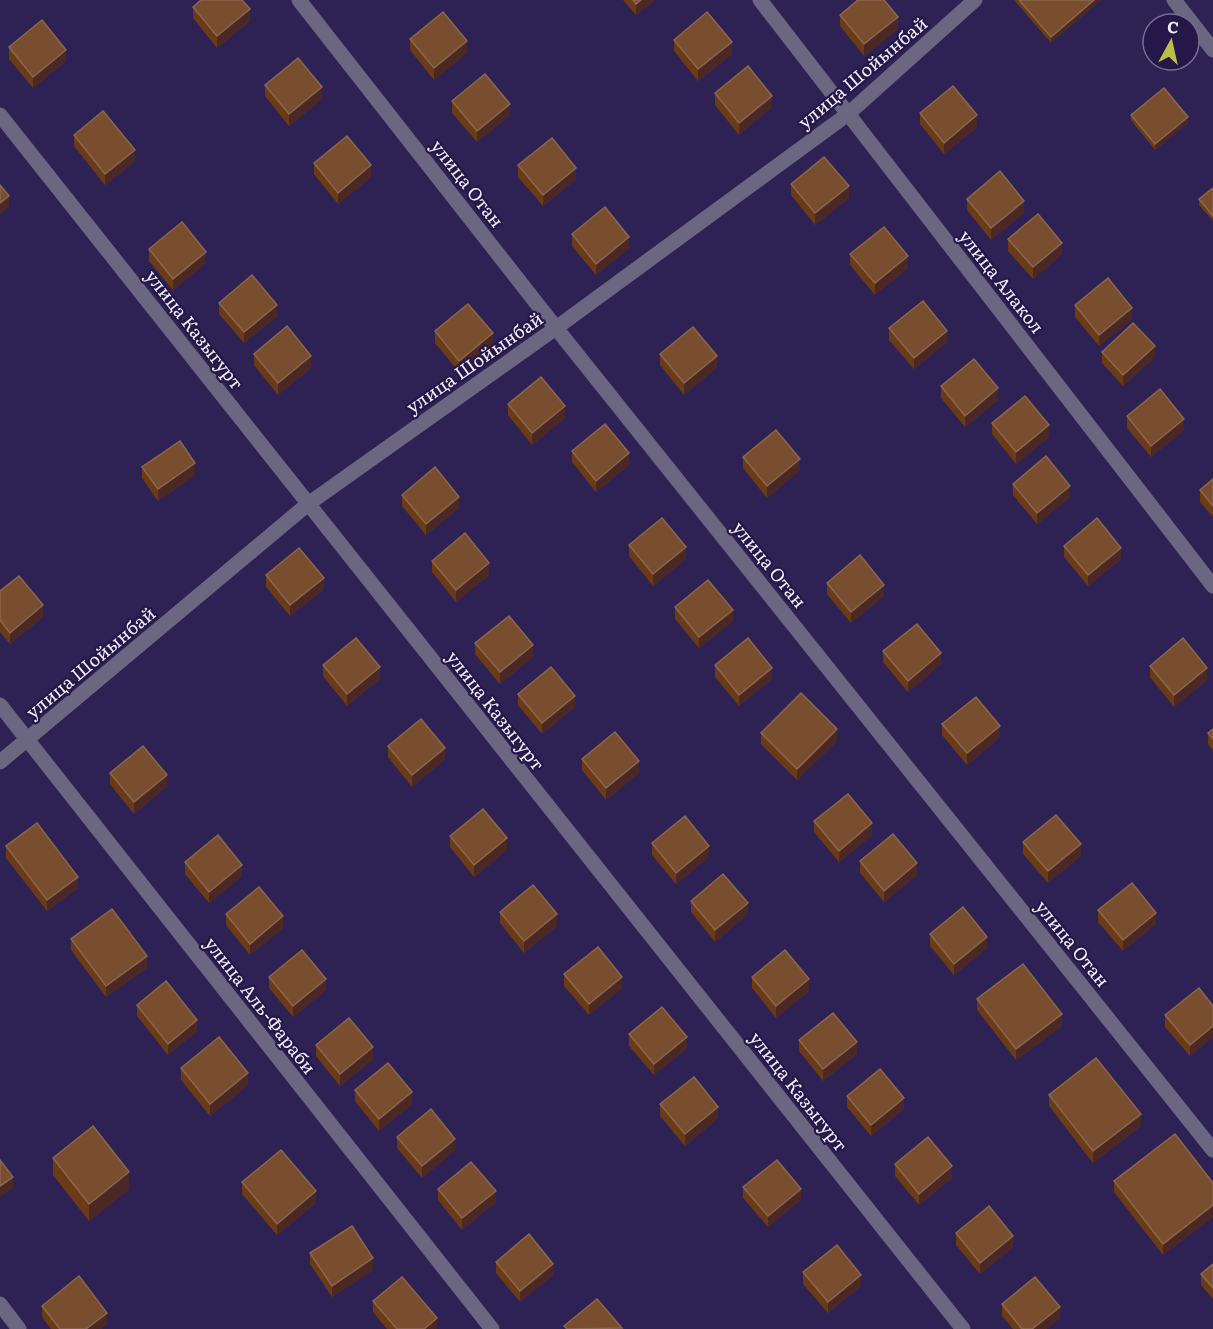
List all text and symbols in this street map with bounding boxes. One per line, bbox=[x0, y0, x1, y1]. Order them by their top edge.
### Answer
street label: улица Шойынбай bbox=[791, 10, 933, 134]
north arrow bbox=[1141, 12, 1201, 72]
text: С bbox=[1166, 13, 1181, 39]
street label: улица Отан bbox=[425, 133, 511, 233]
street label: улица Алакол bbox=[953, 223, 1051, 339]
street label: улица Казыгурт bbox=[139, 263, 251, 395]
street label: улица Шойынбай bbox=[400, 304, 548, 420]
street label: улица Отан bbox=[726, 515, 814, 613]
street label: улица Шойынбай bbox=[19, 600, 161, 724]
street label: улица Казыгурт bbox=[440, 644, 552, 776]
street label: улица Отан bbox=[1029, 894, 1117, 992]
street label: улица Аль-Фараби bbox=[199, 931, 323, 1079]
street label: улица Казыгурт bbox=[743, 1025, 855, 1157]

